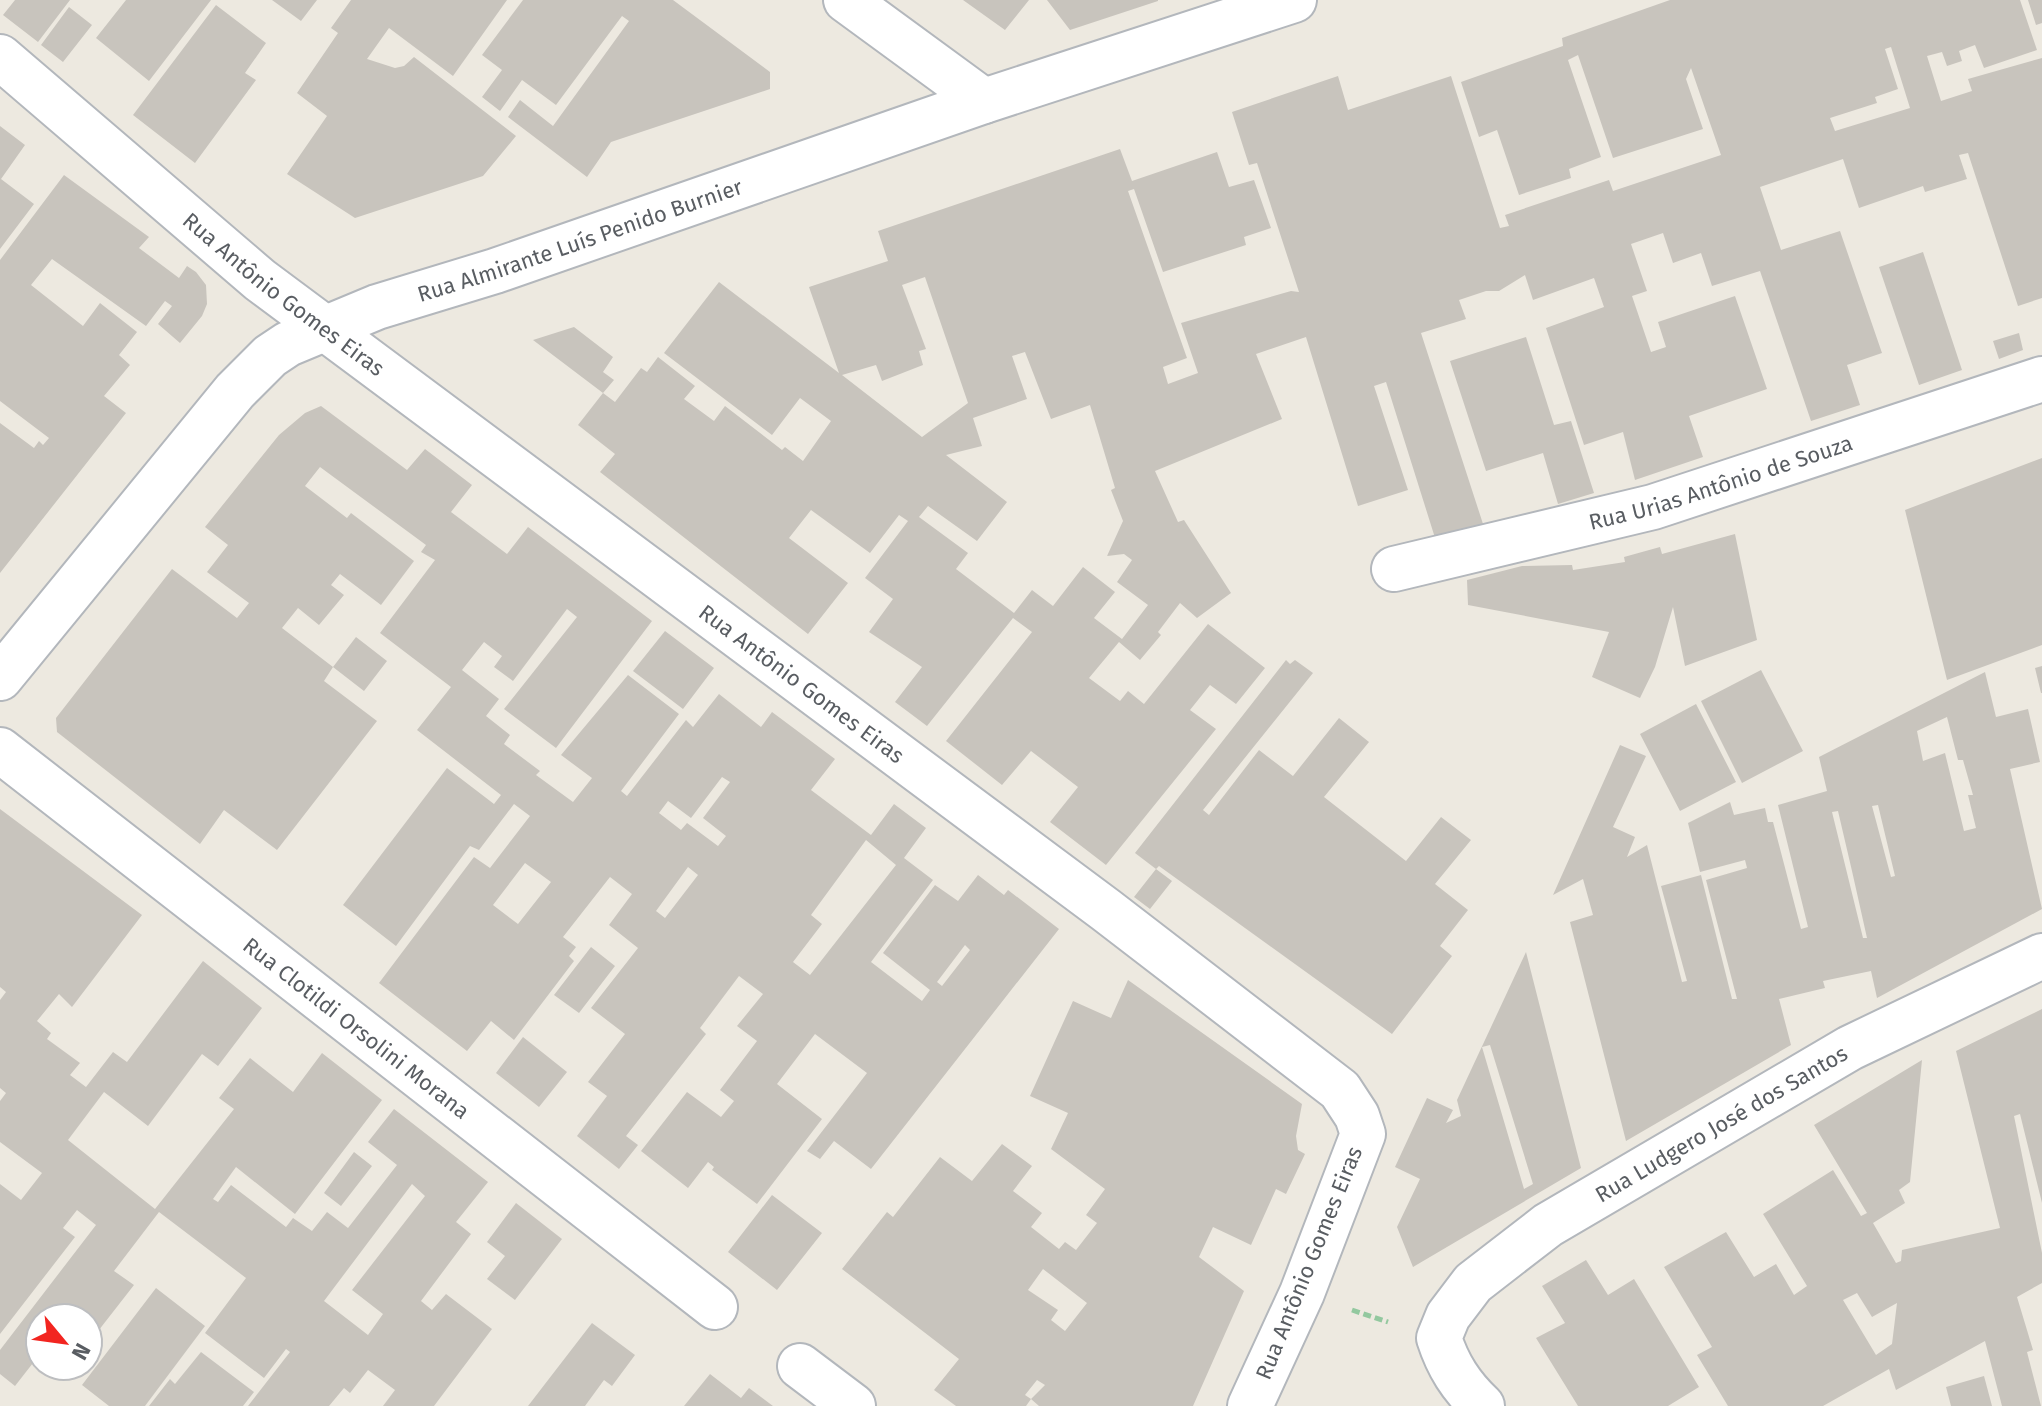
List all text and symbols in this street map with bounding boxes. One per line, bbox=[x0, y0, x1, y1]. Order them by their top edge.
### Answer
street label: Rua Almirante Luís Penido Burnier bbox=[414, 172, 746, 307]
street label: Rua Antônio Gomes Eiras bbox=[177, 206, 390, 382]
street label: Rua Urias Antônio de Souza bbox=[1586, 429, 1856, 535]
street label: Rua Antônio Gomes Eiras bbox=[694, 598, 910, 769]
street label: Rua Clotildi Orsolini Morana bbox=[238, 931, 475, 1124]
street label: Rua Ludgero José dos Santos bbox=[1590, 1039, 1852, 1208]
street label: Rua Antônio Gomes Eiras bbox=[1250, 1142, 1368, 1384]
north arrow bbox=[24, 1302, 104, 1382]
text: N bbox=[66, 1339, 96, 1364]

